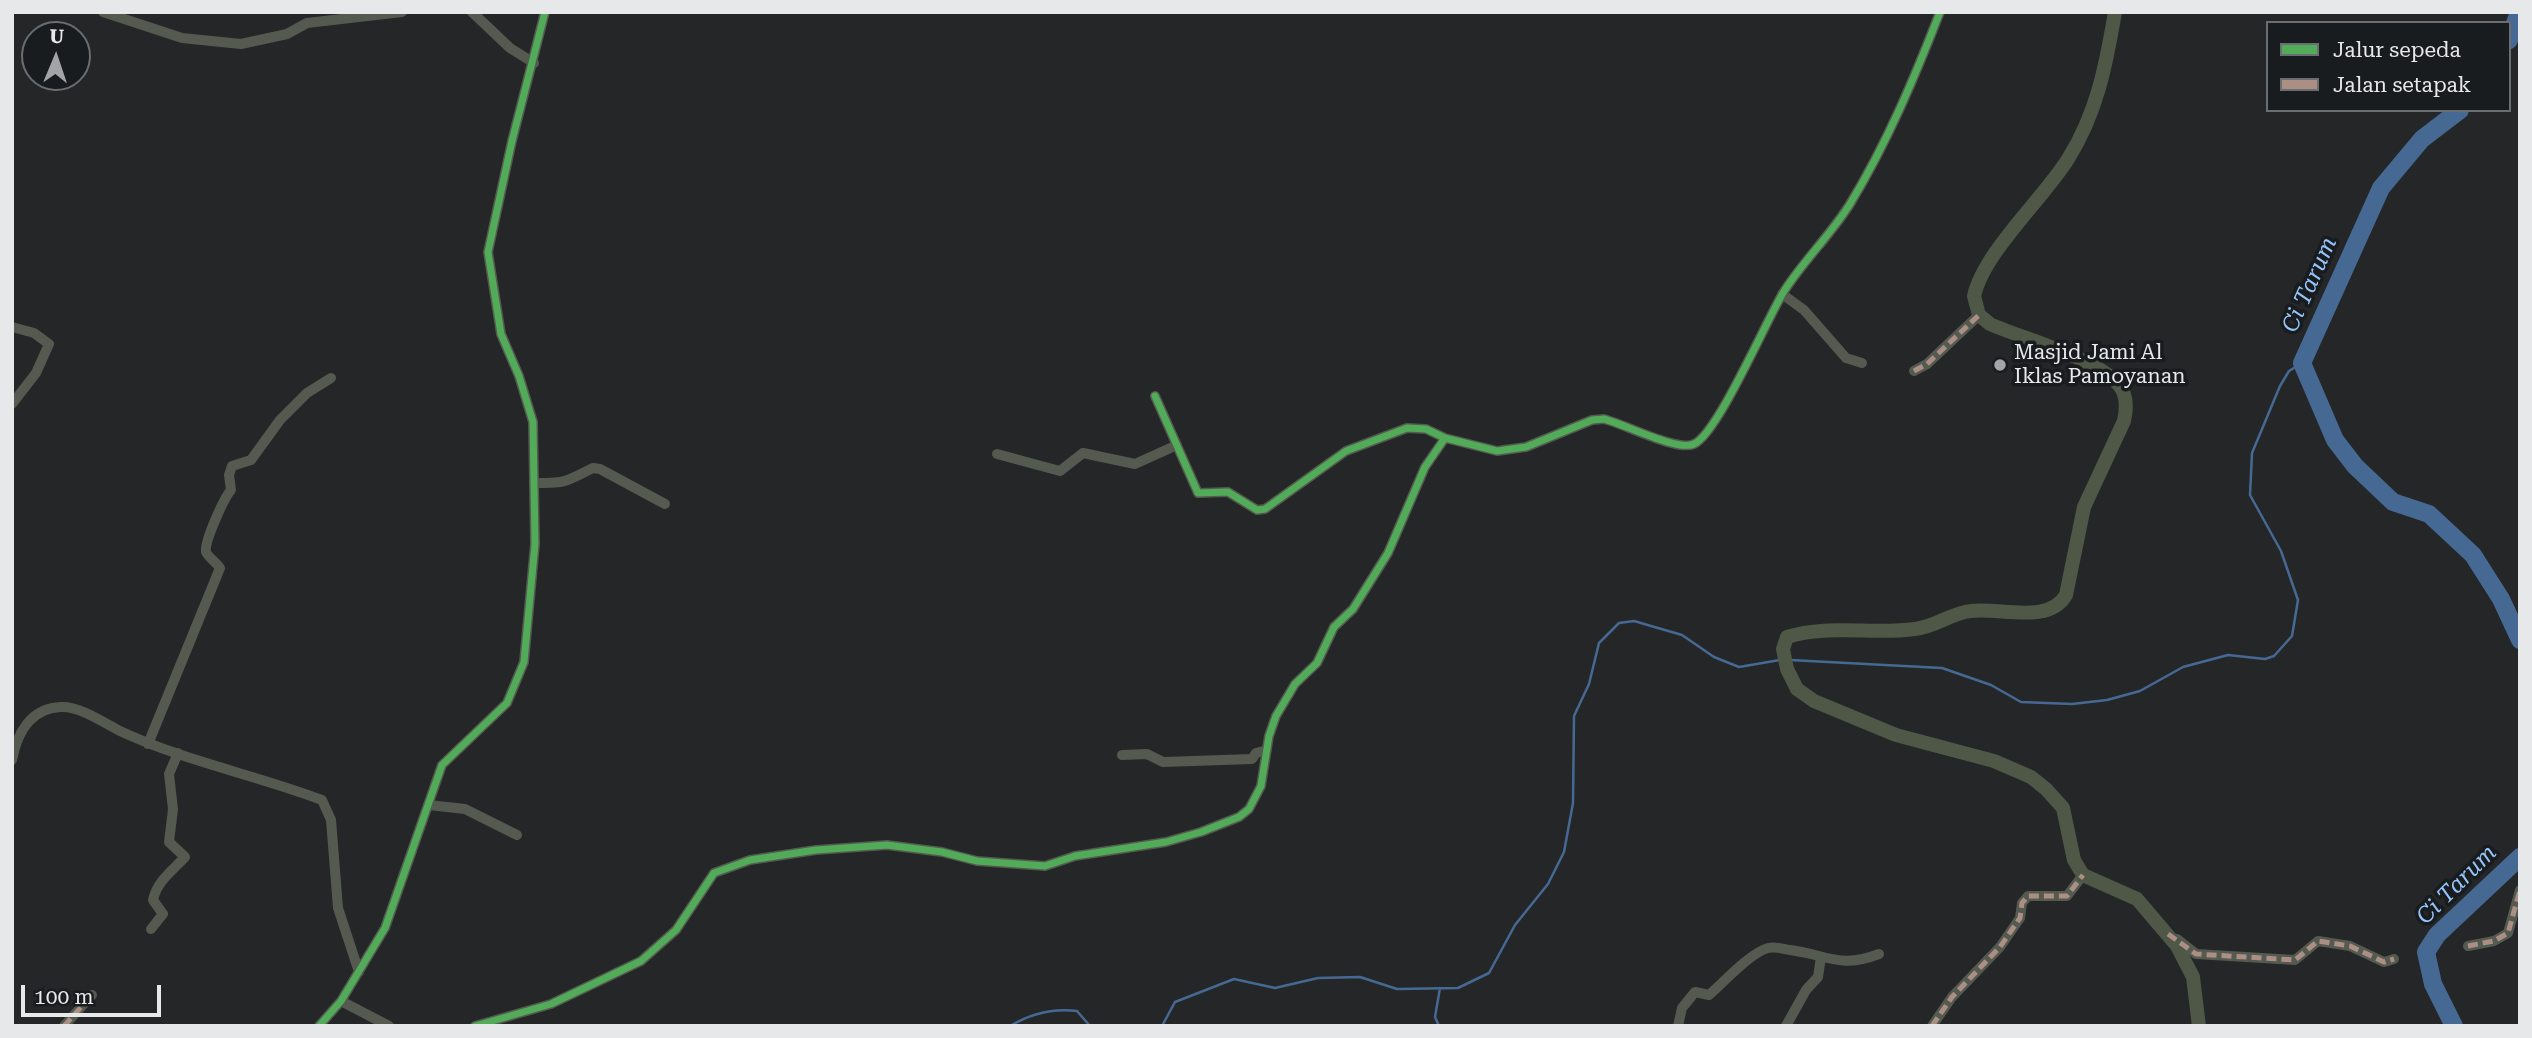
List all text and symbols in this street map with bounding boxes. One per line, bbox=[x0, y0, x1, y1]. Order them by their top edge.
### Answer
north arrow bbox=[21, 21, 91, 91]
legend bbox=[2266, 21, 2511, 112]
text: U bbox=[49, 25, 64, 48]
text: Jalur sepeda bbox=[2333, 38, 2461, 62]
text: Jalan setapak bbox=[2333, 73, 2471, 97]
water label: Ci Tarum bbox=[2277, 233, 2343, 337]
place label: Masjid Jami Al Iklas Pamoyanan bbox=[2014, 340, 2186, 390]
marker: Masjid Jami Al Iklas Pamoyanan bbox=[1992, 357, 2008, 373]
water label: Ci Tarum bbox=[2411, 839, 2503, 931]
scale bar bbox=[24, 972, 164, 1016]
text: 100 m bbox=[34, 985, 94, 1009]

